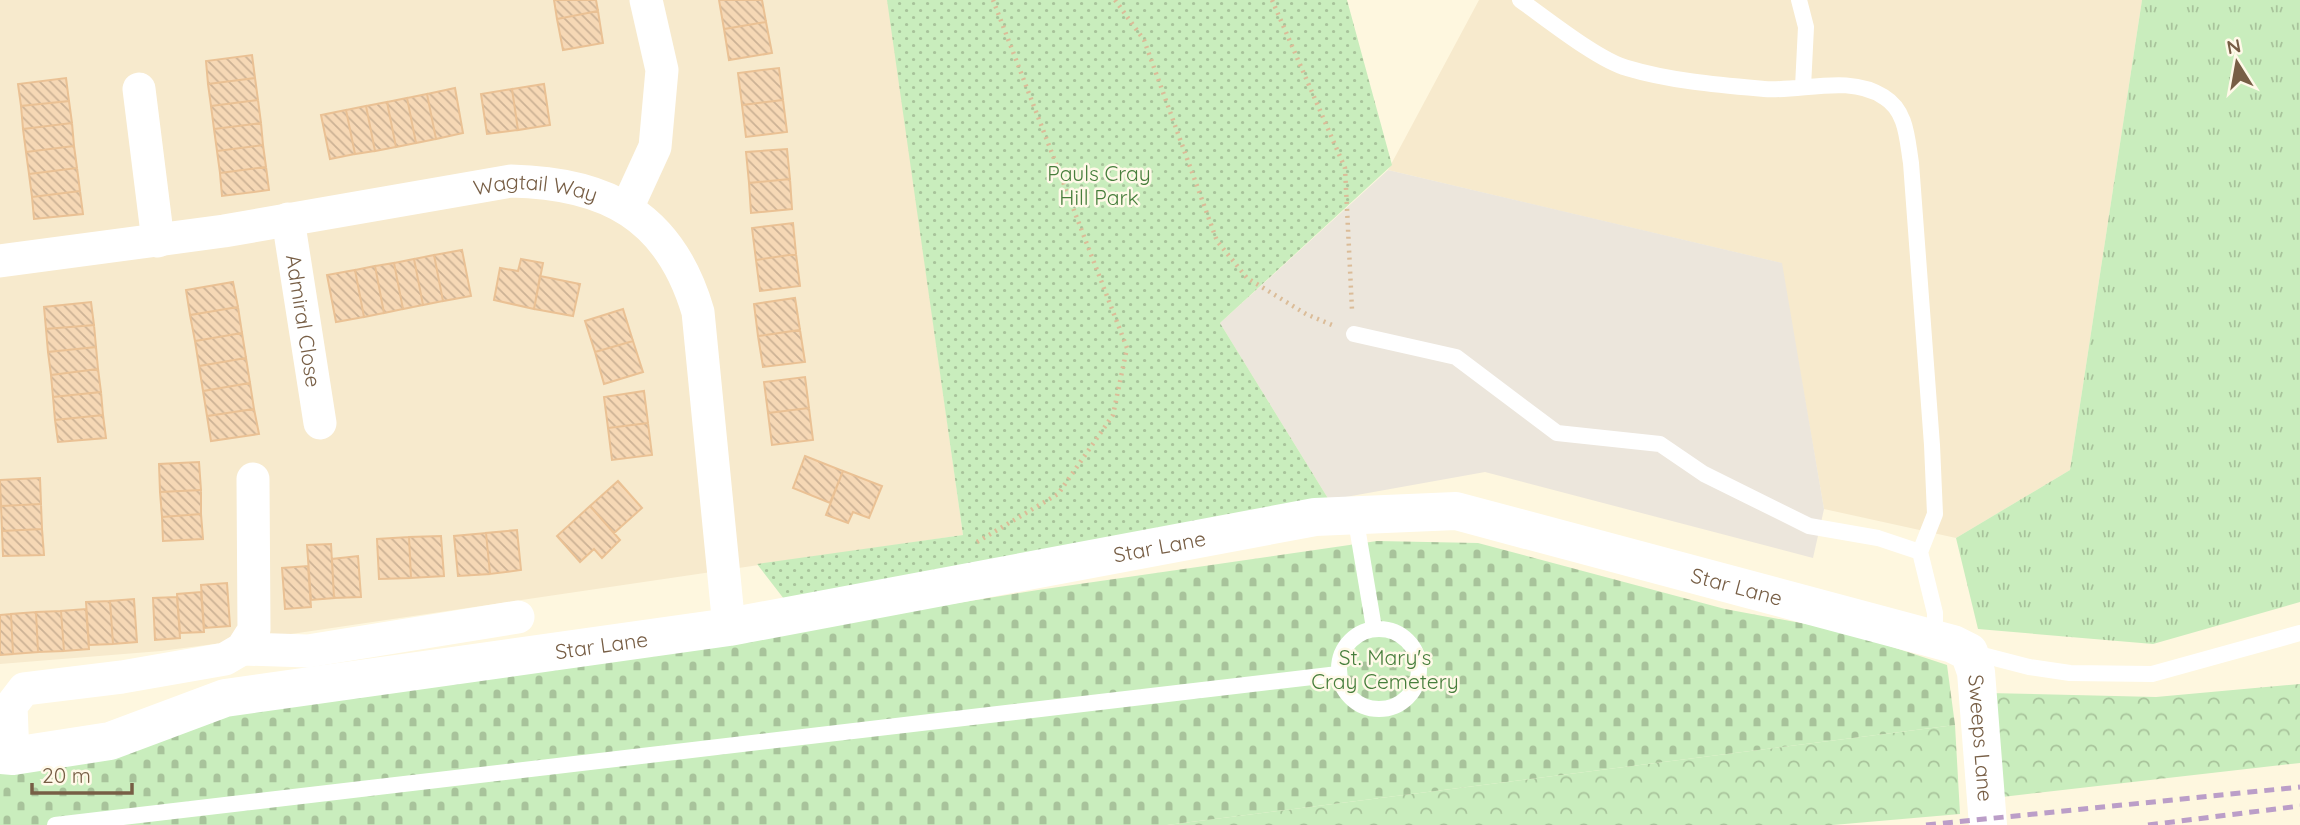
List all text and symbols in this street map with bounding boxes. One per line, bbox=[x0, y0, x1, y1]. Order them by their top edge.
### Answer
north arrow bbox=[2202, 28, 2272, 98]
text: N bbox=[2225, 33, 2243, 59]
park label: Pauls Cray Hill Park bbox=[1047, 160, 1151, 210]
street label: Wagtail Way bbox=[471, 168, 601, 207]
street label: Admiral Close bbox=[281, 253, 327, 389]
street label: Star Lane bbox=[1111, 525, 1208, 568]
street label: Star Lane bbox=[1688, 562, 1785, 611]
street label: Star Lane bbox=[553, 626, 649, 664]
park label: St. Mary's Cray Cemetery bbox=[1311, 644, 1459, 694]
street label: Sweeps Lane bbox=[1963, 673, 1999, 803]
scale bar bbox=[32, 752, 131, 796]
text: 20 m bbox=[42, 762, 91, 788]

